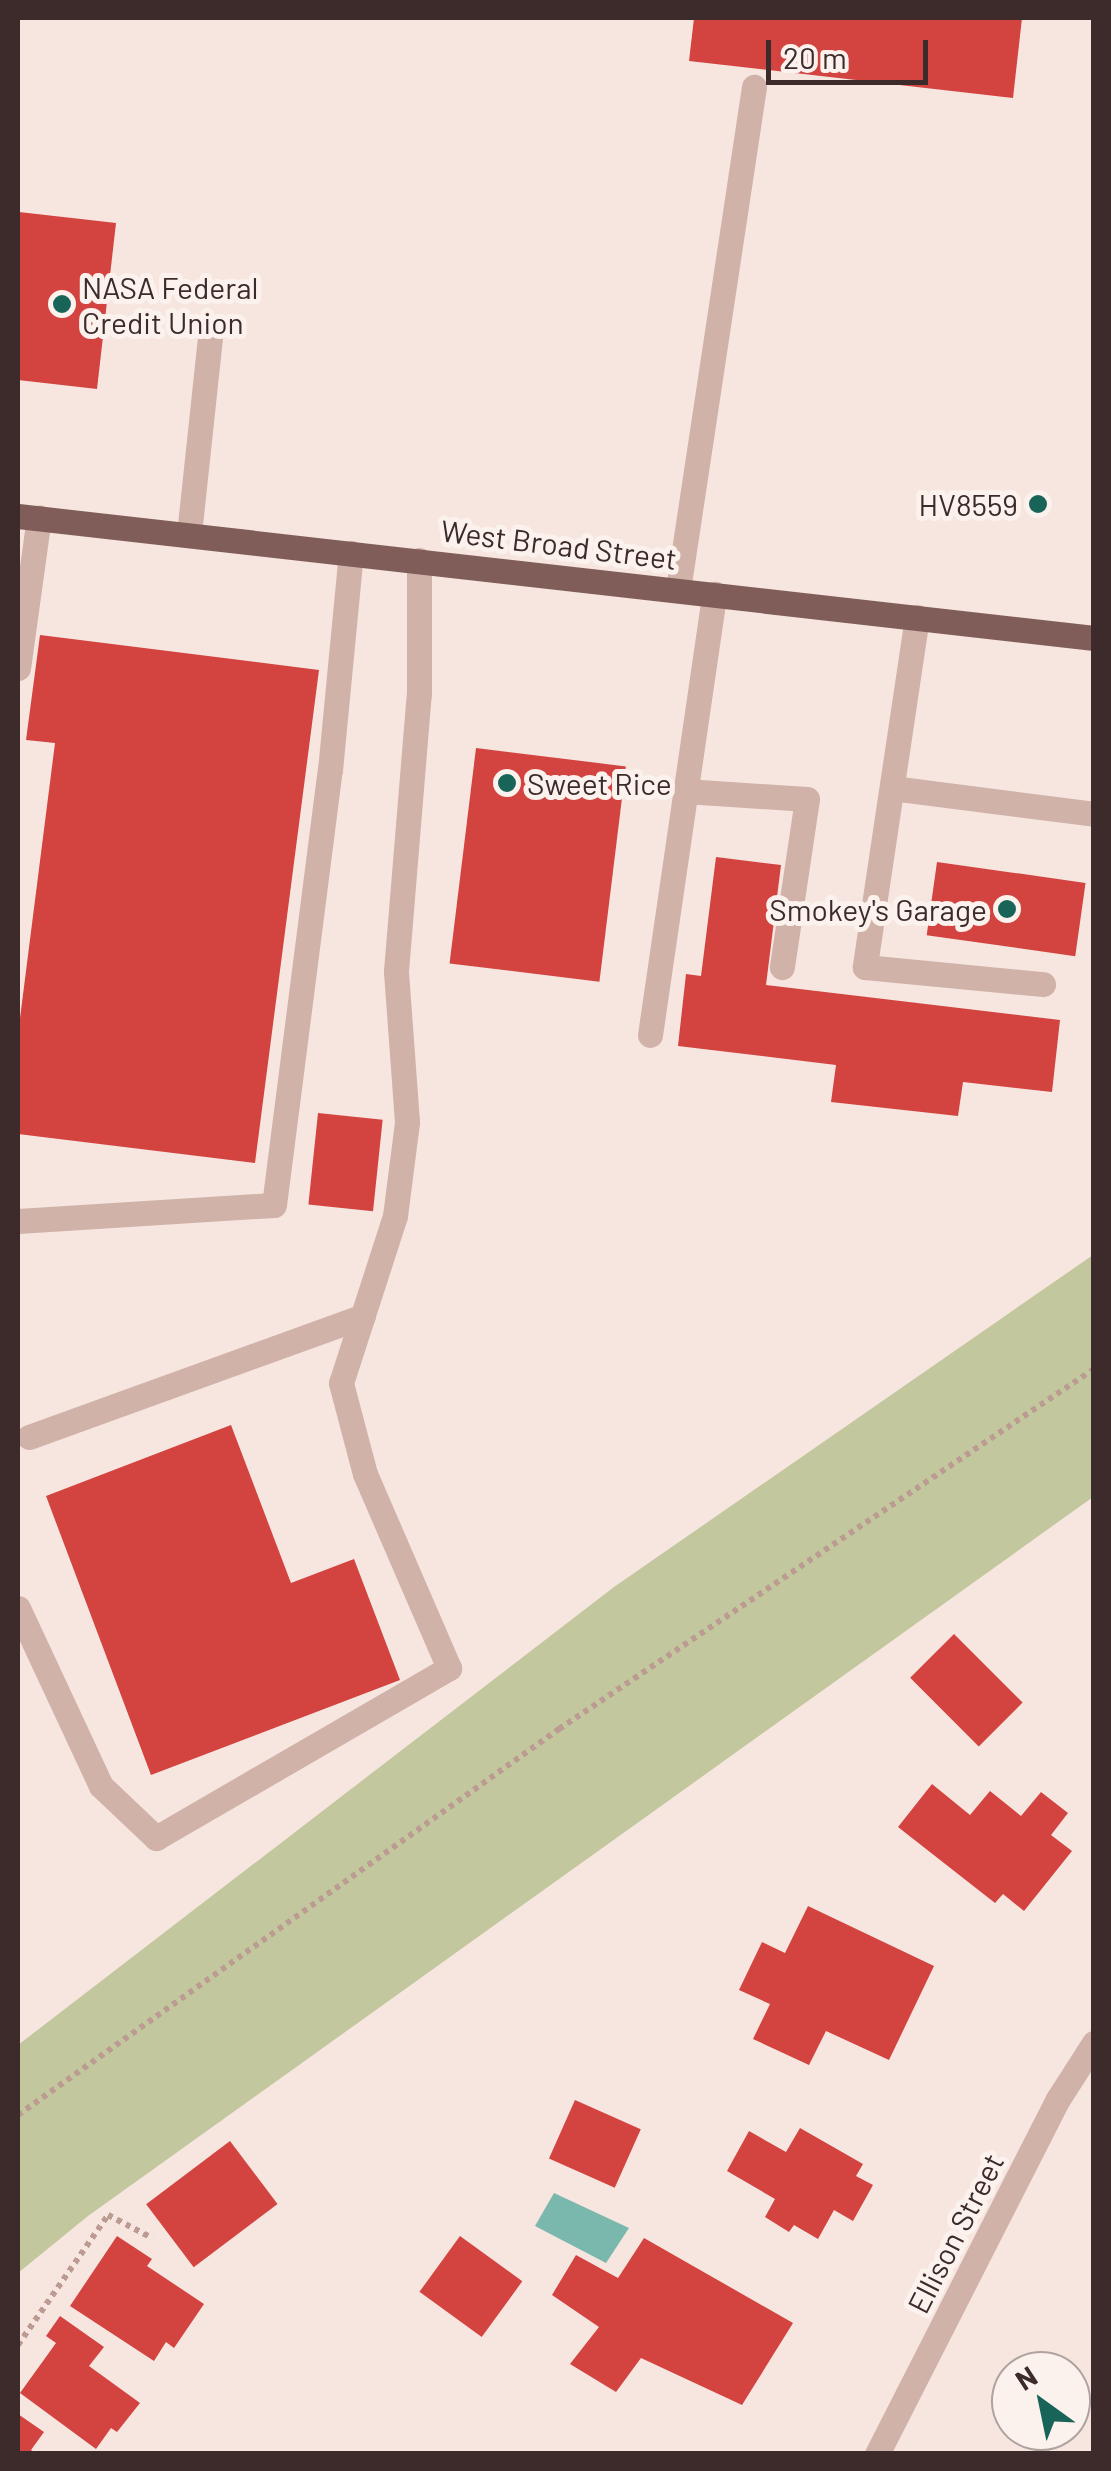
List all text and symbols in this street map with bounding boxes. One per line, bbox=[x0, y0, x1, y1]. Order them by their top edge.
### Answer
scale bar bbox=[771, 20, 934, 82]
text: 20 m bbox=[783, 39, 847, 75]
place label: NASA Federal Credit Union bbox=[82, 269, 258, 340]
marker: NASA Federal Credit Union bbox=[51, 293, 73, 315]
place label: HV8559 bbox=[919, 486, 1018, 522]
marker: HV8559 bbox=[1027, 493, 1049, 515]
street label: West Broad Street bbox=[439, 512, 679, 576]
place label: Sweet Rice bbox=[527, 765, 672, 801]
marker: Sweet Rice bbox=[496, 772, 518, 794]
place label: Smokey's Garage bbox=[769, 891, 987, 927]
marker: Smokey's Garage bbox=[996, 898, 1018, 920]
street label: Ellison Street bbox=[899, 2147, 1011, 2319]
north arrow bbox=[991, 2351, 1091, 2451]
text: N bbox=[1009, 2358, 1043, 2397]

